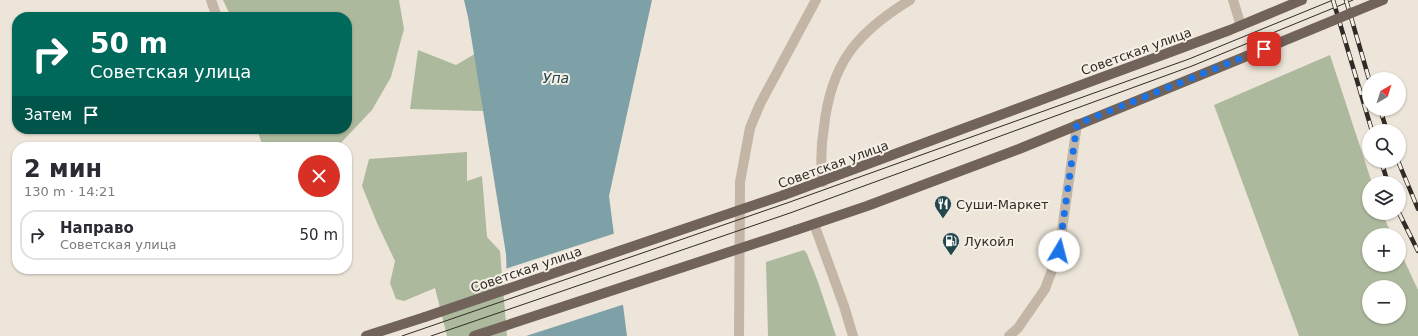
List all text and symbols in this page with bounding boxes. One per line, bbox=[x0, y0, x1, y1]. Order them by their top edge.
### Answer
street label: Советская улица bbox=[1079, 25, 1193, 78]
text: 50 m bbox=[90, 27, 168, 60]
icon: right bbox=[24, 28, 76, 80]
pin bbox=[1247, 32, 1281, 66]
icon: arrive bbox=[1253, 38, 1275, 60]
text: Советская улица bbox=[90, 61, 251, 82]
water label: Упа bbox=[543, 70, 569, 86]
north arrow bbox=[1362, 72, 1406, 116]
map controls bbox=[1362, 72, 1406, 324]
icon: arrive bbox=[80, 104, 102, 126]
text: Затем bbox=[24, 106, 72, 124]
button: search bbox=[1362, 124, 1406, 168]
street label: Советская улица bbox=[776, 138, 890, 191]
text: 2 мин bbox=[24, 155, 102, 183]
button: close bbox=[298, 155, 340, 197]
button: layers bbox=[1362, 176, 1406, 220]
text: 130 m · 14:21 bbox=[24, 184, 115, 199]
restaurant icon: Суши-Маркет bbox=[933, 194, 953, 219]
place label: Суши-Маркет bbox=[956, 197, 1049, 212]
text: Направо bbox=[60, 219, 134, 237]
icon: right bbox=[26, 224, 48, 246]
text: 50 m bbox=[300, 226, 338, 244]
button: + bbox=[1362, 228, 1406, 272]
position arrow bbox=[1038, 230, 1080, 272]
fuel station icon: Лукойл bbox=[941, 231, 961, 256]
place label: Лукойл bbox=[964, 234, 1014, 249]
text: Советская улица bbox=[60, 237, 176, 252]
street label: Советская улица bbox=[469, 243, 584, 296]
button: − bbox=[1362, 280, 1406, 324]

